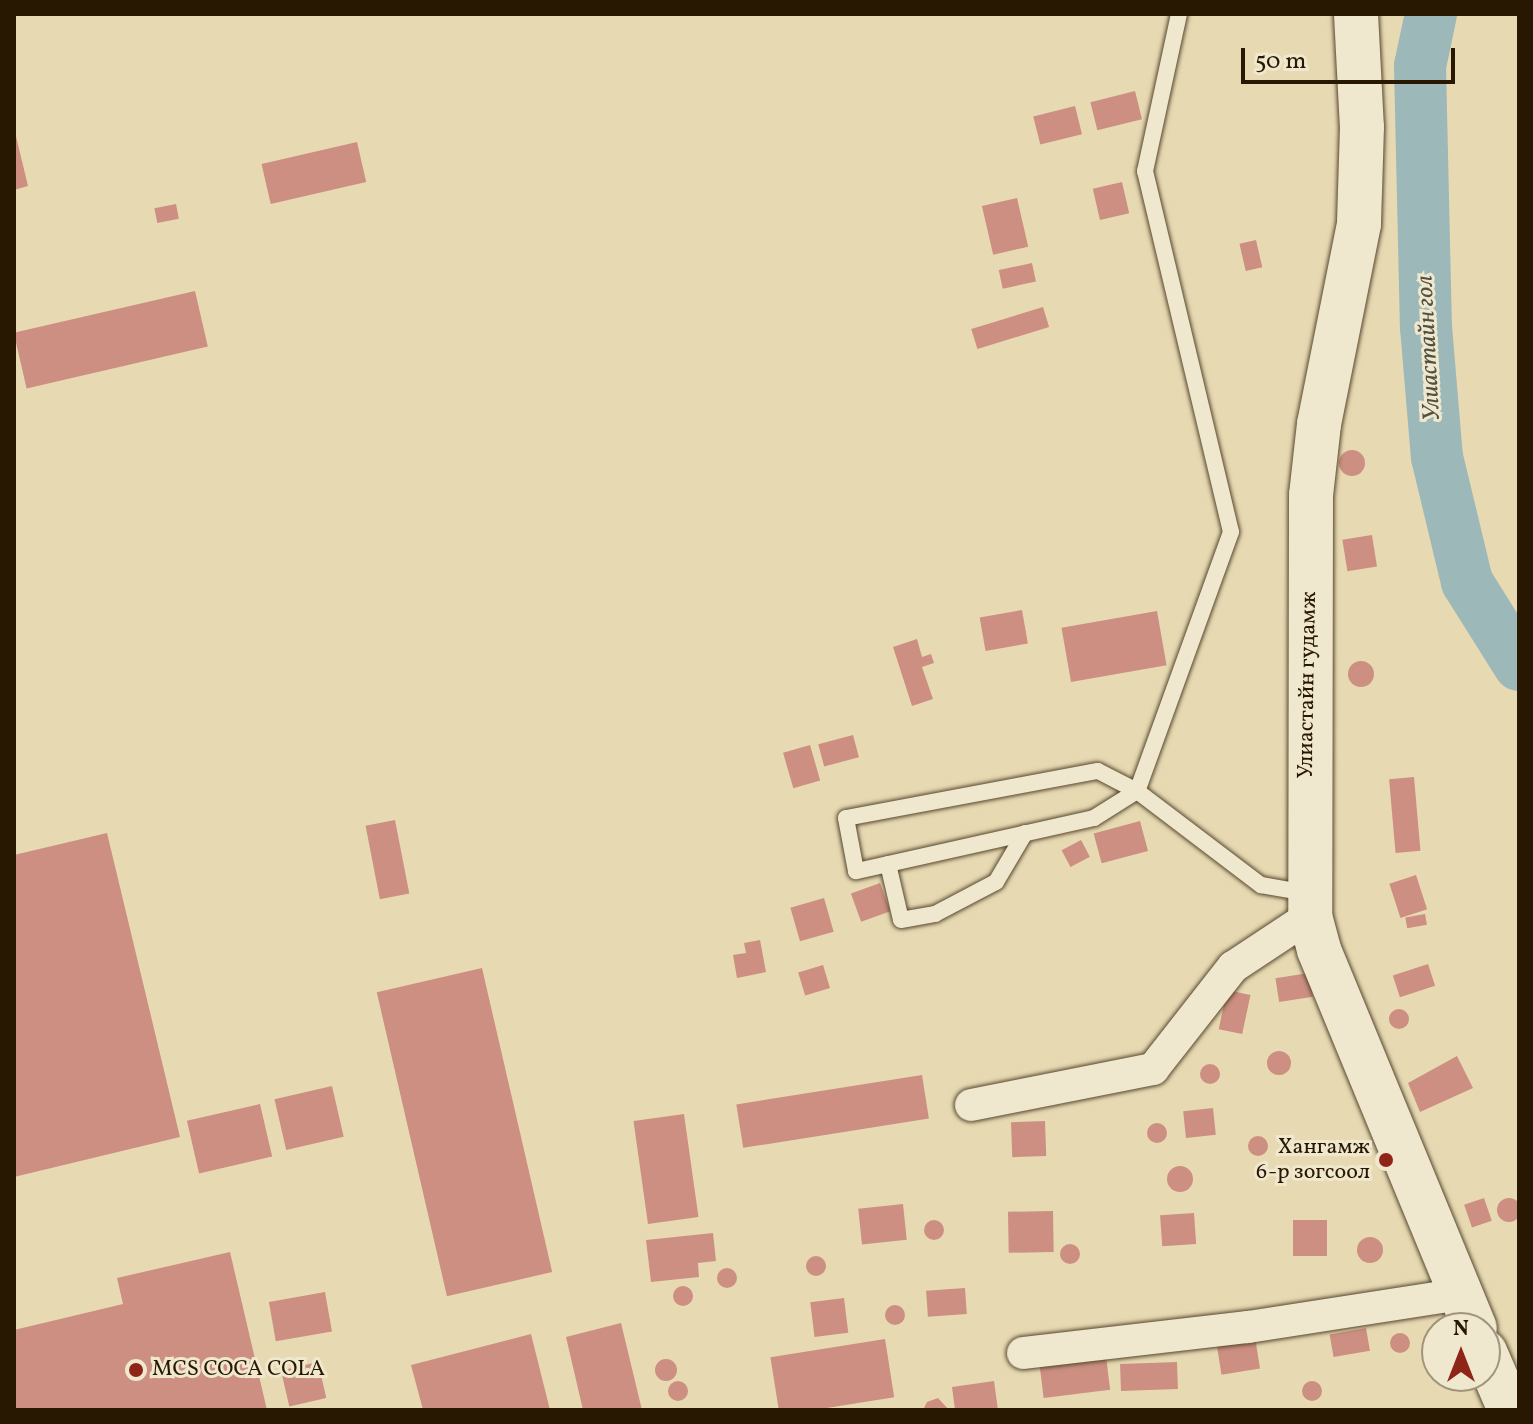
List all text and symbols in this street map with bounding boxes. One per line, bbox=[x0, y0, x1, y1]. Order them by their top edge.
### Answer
scale bar bbox=[1245, 32, 1459, 82]
text: 50 m bbox=[1255, 45, 1307, 79]
water label: Улиастайн гол bbox=[1412, 275, 1448, 421]
street label: Улиастайн гудамж bbox=[1293, 591, 1323, 779]
place label: Хангамж 6-р зогсоол bbox=[1256, 1134, 1370, 1186]
marker: Хангамж 6-р зогсоол bbox=[1377, 1151, 1395, 1169]
north arrow bbox=[1421, 1312, 1501, 1392]
text: N bbox=[1453, 1314, 1469, 1345]
place label: MCS COCA COLA bbox=[152, 1357, 325, 1383]
marker: MCS COCA COLA bbox=[127, 1361, 145, 1379]

